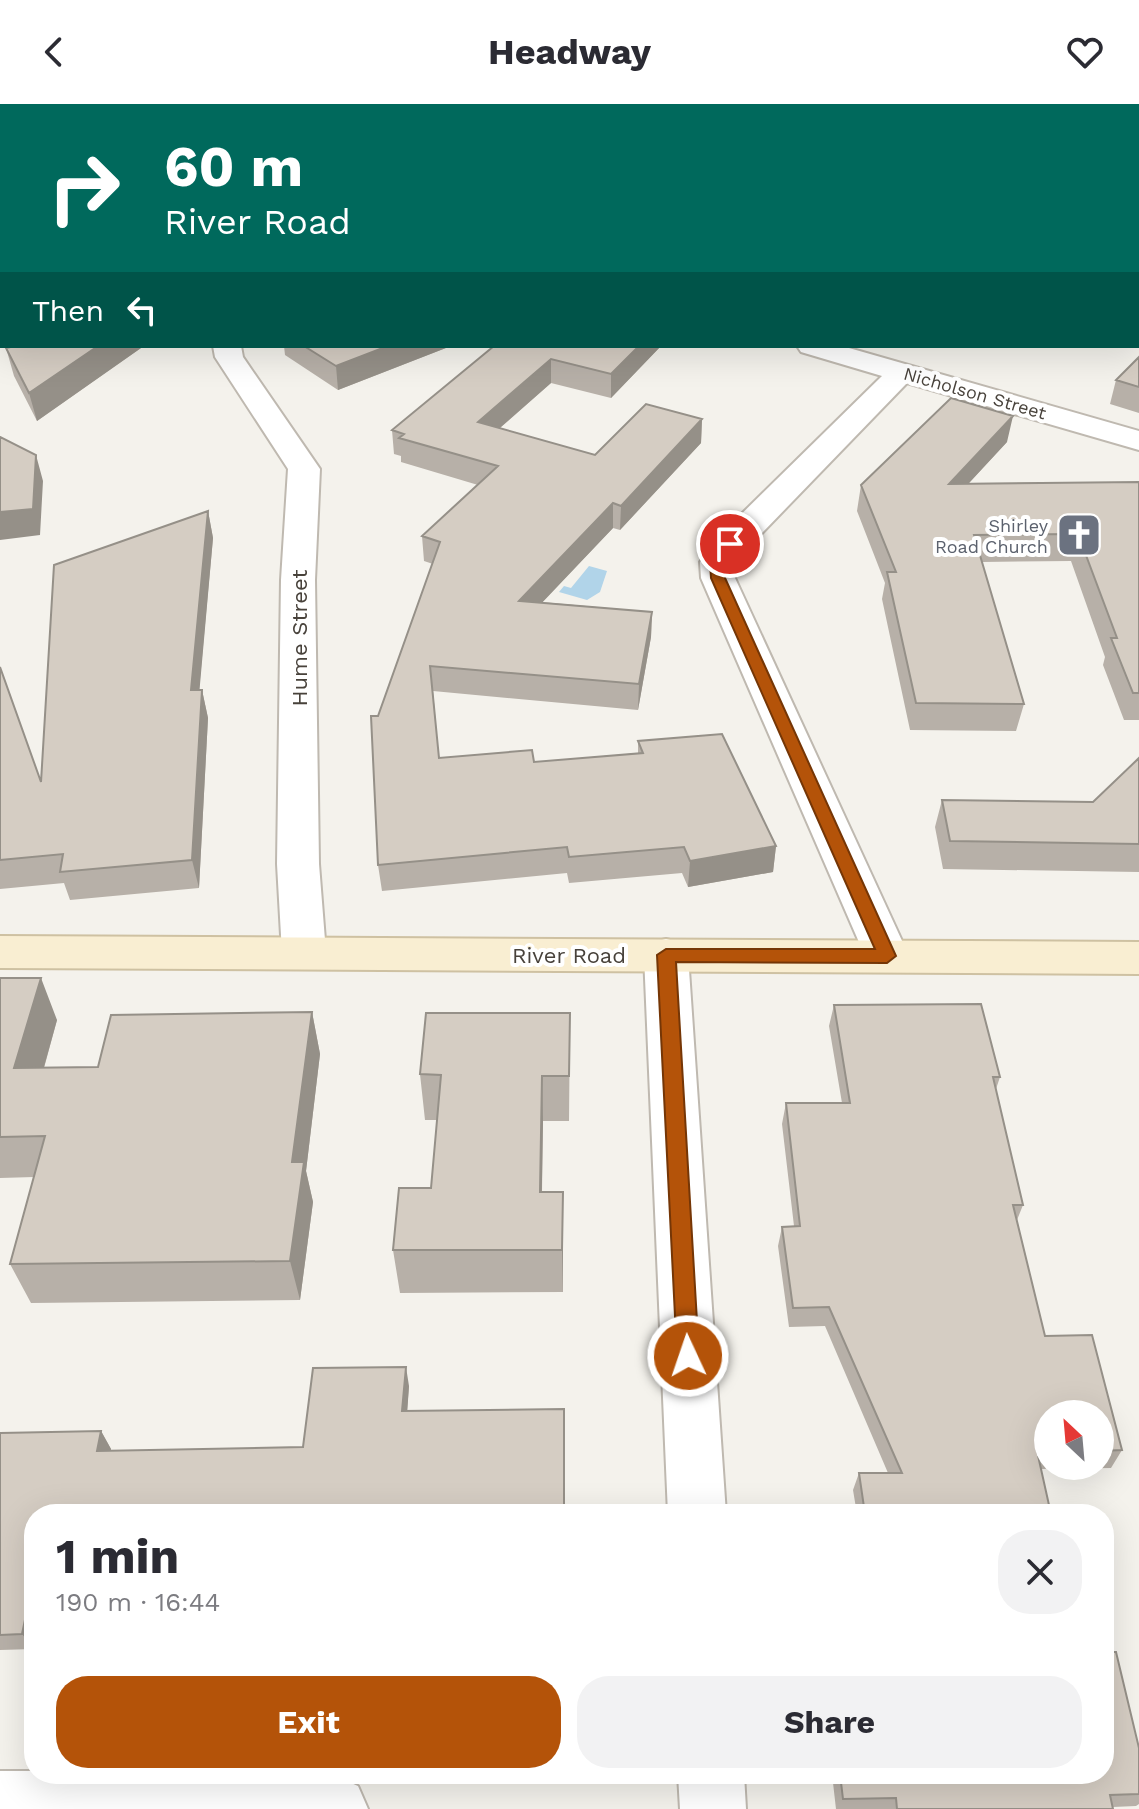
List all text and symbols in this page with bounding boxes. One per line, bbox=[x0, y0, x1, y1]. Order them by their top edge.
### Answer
icon: back bbox=[32, 30, 76, 74]
icon: heart bbox=[1063, 30, 1107, 74]
text: Headway bbox=[488, 31, 651, 73]
text: 60 m bbox=[164, 134, 303, 200]
icon: right bbox=[32, 136, 136, 240]
text: River Road bbox=[164, 201, 351, 243]
icon: left bbox=[120, 288, 164, 332]
text: Then bbox=[32, 293, 104, 328]
street label: Nicholson Street bbox=[901, 363, 1049, 424]
pin bbox=[696, 510, 764, 578]
church icon: Shirley Road Church bbox=[1055, 511, 1103, 559]
place label: Shirley Road Church bbox=[935, 515, 1049, 557]
icon: arrive bbox=[708, 522, 752, 566]
street label: Hume Street bbox=[287, 570, 312, 706]
street label: River Road bbox=[512, 943, 626, 968]
position arrow bbox=[646, 1314, 730, 1398]
north arrow bbox=[1034, 1400, 1114, 1480]
map controls bbox=[1034, 1400, 1114, 1480]
text: 1 min bbox=[56, 1528, 179, 1585]
button: close bbox=[998, 1530, 1082, 1614]
text: 190 m · 16:44 bbox=[56, 1587, 221, 1617]
button: Exit bbox=[56, 1676, 561, 1768]
button: Share bbox=[577, 1676, 1082, 1768]

